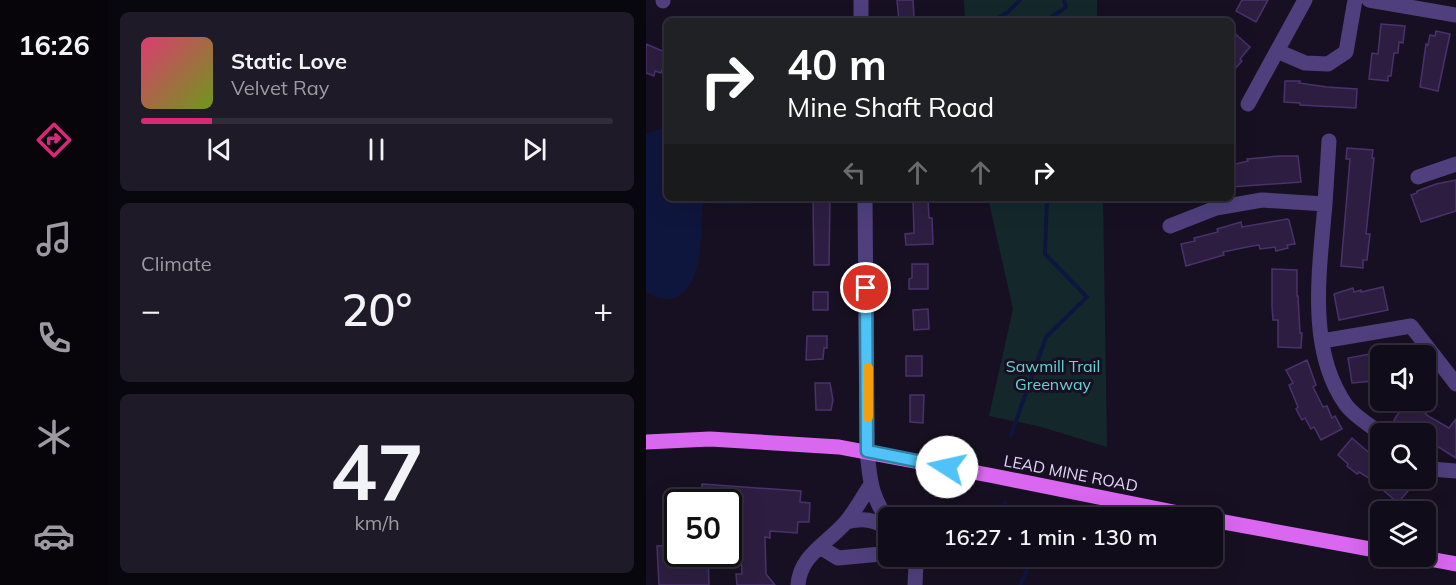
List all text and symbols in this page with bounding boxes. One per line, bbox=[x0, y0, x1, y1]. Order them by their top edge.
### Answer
text: 16:26 bbox=[18, 28, 90, 62]
text: 40 m bbox=[787, 38, 887, 91]
icon: right bbox=[688, 42, 766, 120]
text: Static Love bbox=[231, 47, 347, 75]
text: Velvet Ray bbox=[231, 75, 329, 100]
text: Mine Shaft Road bbox=[787, 90, 994, 124]
icon: directions bbox=[33, 119, 75, 161]
icon: previous bbox=[203, 133, 236, 166]
icon: pause bbox=[360, 133, 393, 166]
icon: next bbox=[518, 133, 551, 166]
icon: left bbox=[838, 156, 871, 189]
icon: ahead bbox=[901, 156, 934, 189]
icon: ahead bbox=[964, 156, 997, 189]
icon: right bbox=[1027, 156, 1060, 189]
icon: music bbox=[33, 218, 75, 260]
text: Climate bbox=[141, 251, 212, 276]
pin bbox=[840, 262, 891, 313]
icon: arrive bbox=[849, 271, 882, 304]
text: 20° bbox=[342, 281, 412, 337]
text: − bbox=[141, 289, 161, 330]
text: + bbox=[593, 289, 613, 330]
icon: phone bbox=[33, 317, 75, 359]
map controls bbox=[1370, 345, 1436, 567]
button: sound bbox=[1370, 345, 1436, 411]
park label: Sawmill Trail Greenway bbox=[1006, 356, 1100, 394]
icon: climate bbox=[33, 416, 75, 458]
text: 47 bbox=[330, 422, 424, 520]
button: search bbox=[1370, 423, 1436, 489]
position arrow bbox=[915, 435, 979, 499]
street label: LEAD MINE ROAD bbox=[1002, 450, 1140, 496]
speed limit sign: 50 bbox=[664, 489, 742, 567]
button: layers bbox=[1370, 501, 1436, 567]
text: km/h bbox=[354, 510, 400, 535]
icon: car bbox=[33, 515, 75, 557]
text: 16:27 · 1 min · 130 m bbox=[943, 523, 1158, 551]

